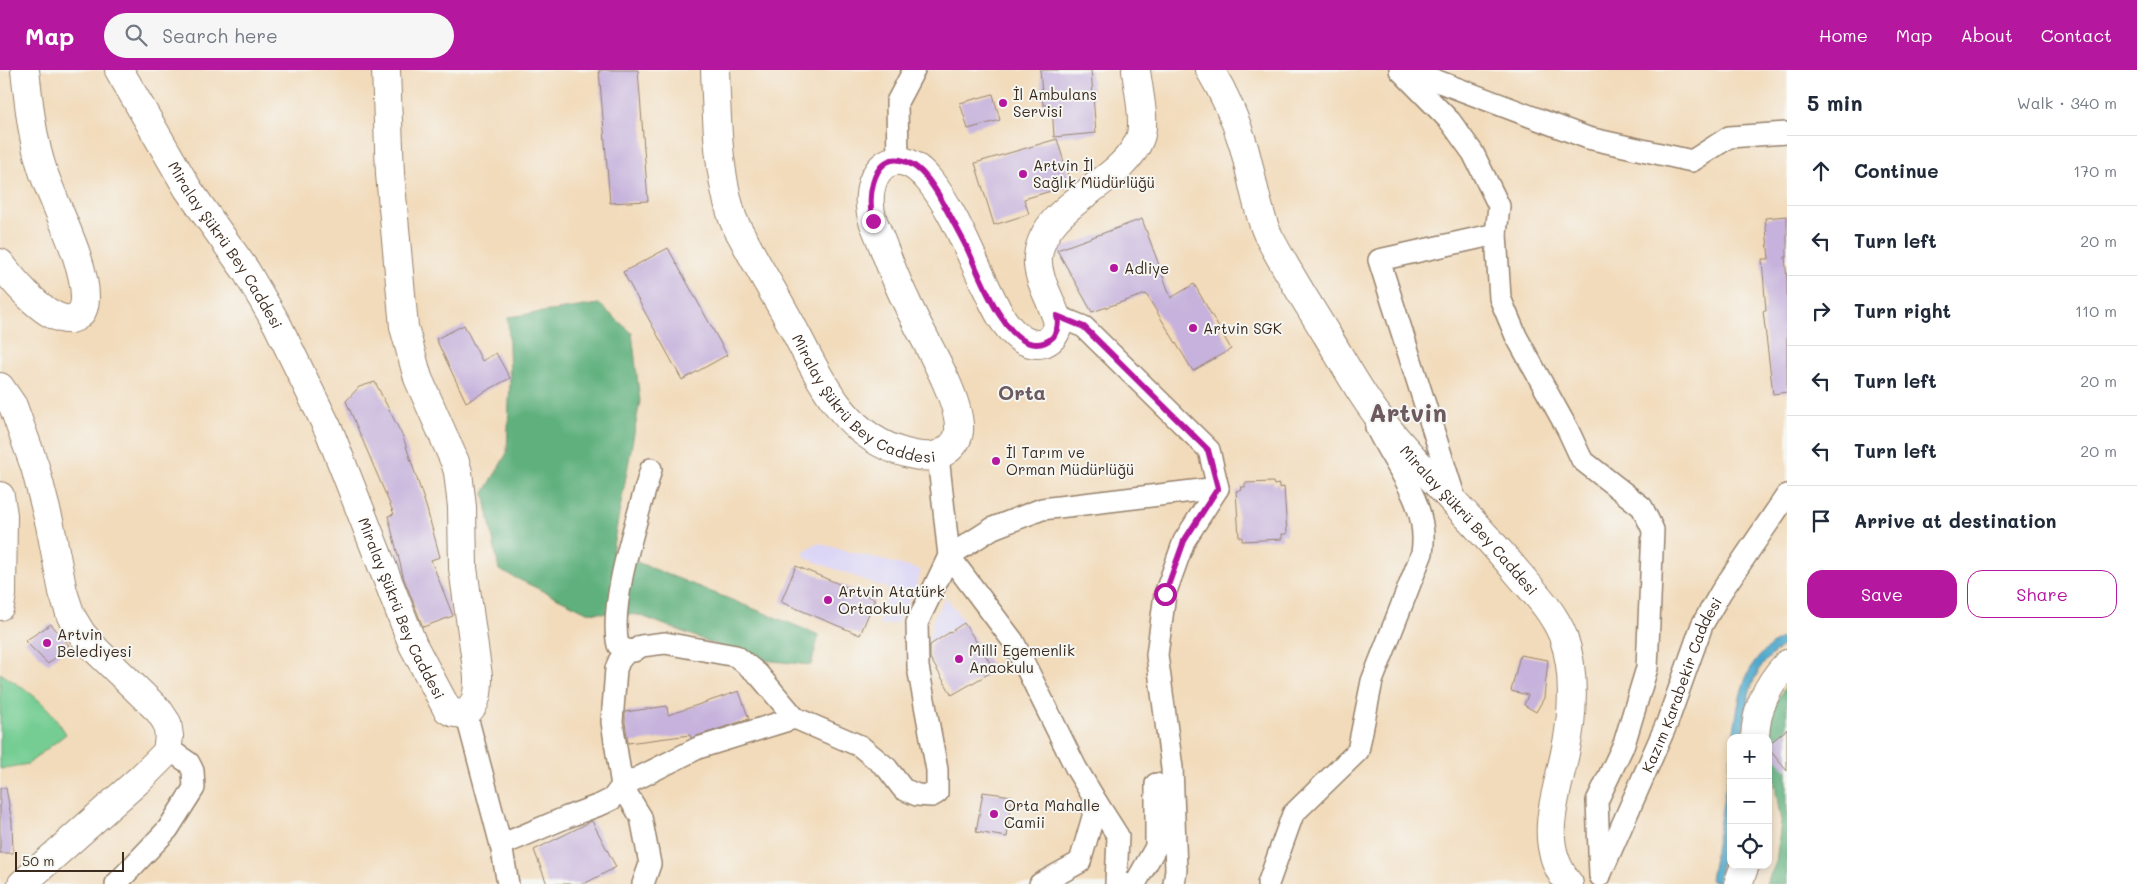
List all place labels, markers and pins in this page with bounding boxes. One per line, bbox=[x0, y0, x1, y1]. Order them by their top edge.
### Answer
place label: İl Ambulans Servisi bbox=[1013, 84, 1097, 121]
marker: İl Ambulans Servisi bbox=[997, 97, 1009, 109]
place label: Artvin İl Sağlık Müdürlüğü bbox=[1033, 155, 1155, 192]
marker: Artvin İl Sağlık Müdürlüğü bbox=[1017, 168, 1029, 180]
place label: Adliye bbox=[1124, 258, 1169, 278]
marker: Adliye bbox=[1108, 262, 1120, 274]
place label: Artvin SGK bbox=[1203, 318, 1282, 338]
marker: Artvin SGK bbox=[1187, 322, 1199, 334]
place label: İl Tarım ve Orman Müdürlüğü bbox=[1006, 442, 1134, 479]
marker: İl Tarım ve Orman Müdürlüğü bbox=[990, 455, 1002, 467]
place label: Artvin Atatürk Ortaokulu bbox=[838, 581, 945, 618]
marker: Artvin Atatürk Ortaokulu bbox=[822, 594, 834, 606]
place label: Artvin Belediyesi bbox=[57, 624, 132, 661]
marker: Artvin Belediyesi bbox=[41, 637, 53, 649]
place label: Milli Egemenlik Anaokulu bbox=[969, 640, 1075, 677]
marker: Milli Egemenlik Anaokulu bbox=[953, 653, 965, 665]
place label: Orta Mahalle Camii bbox=[1004, 795, 1100, 832]
marker: Orta Mahalle Camii bbox=[988, 808, 1000, 820]

